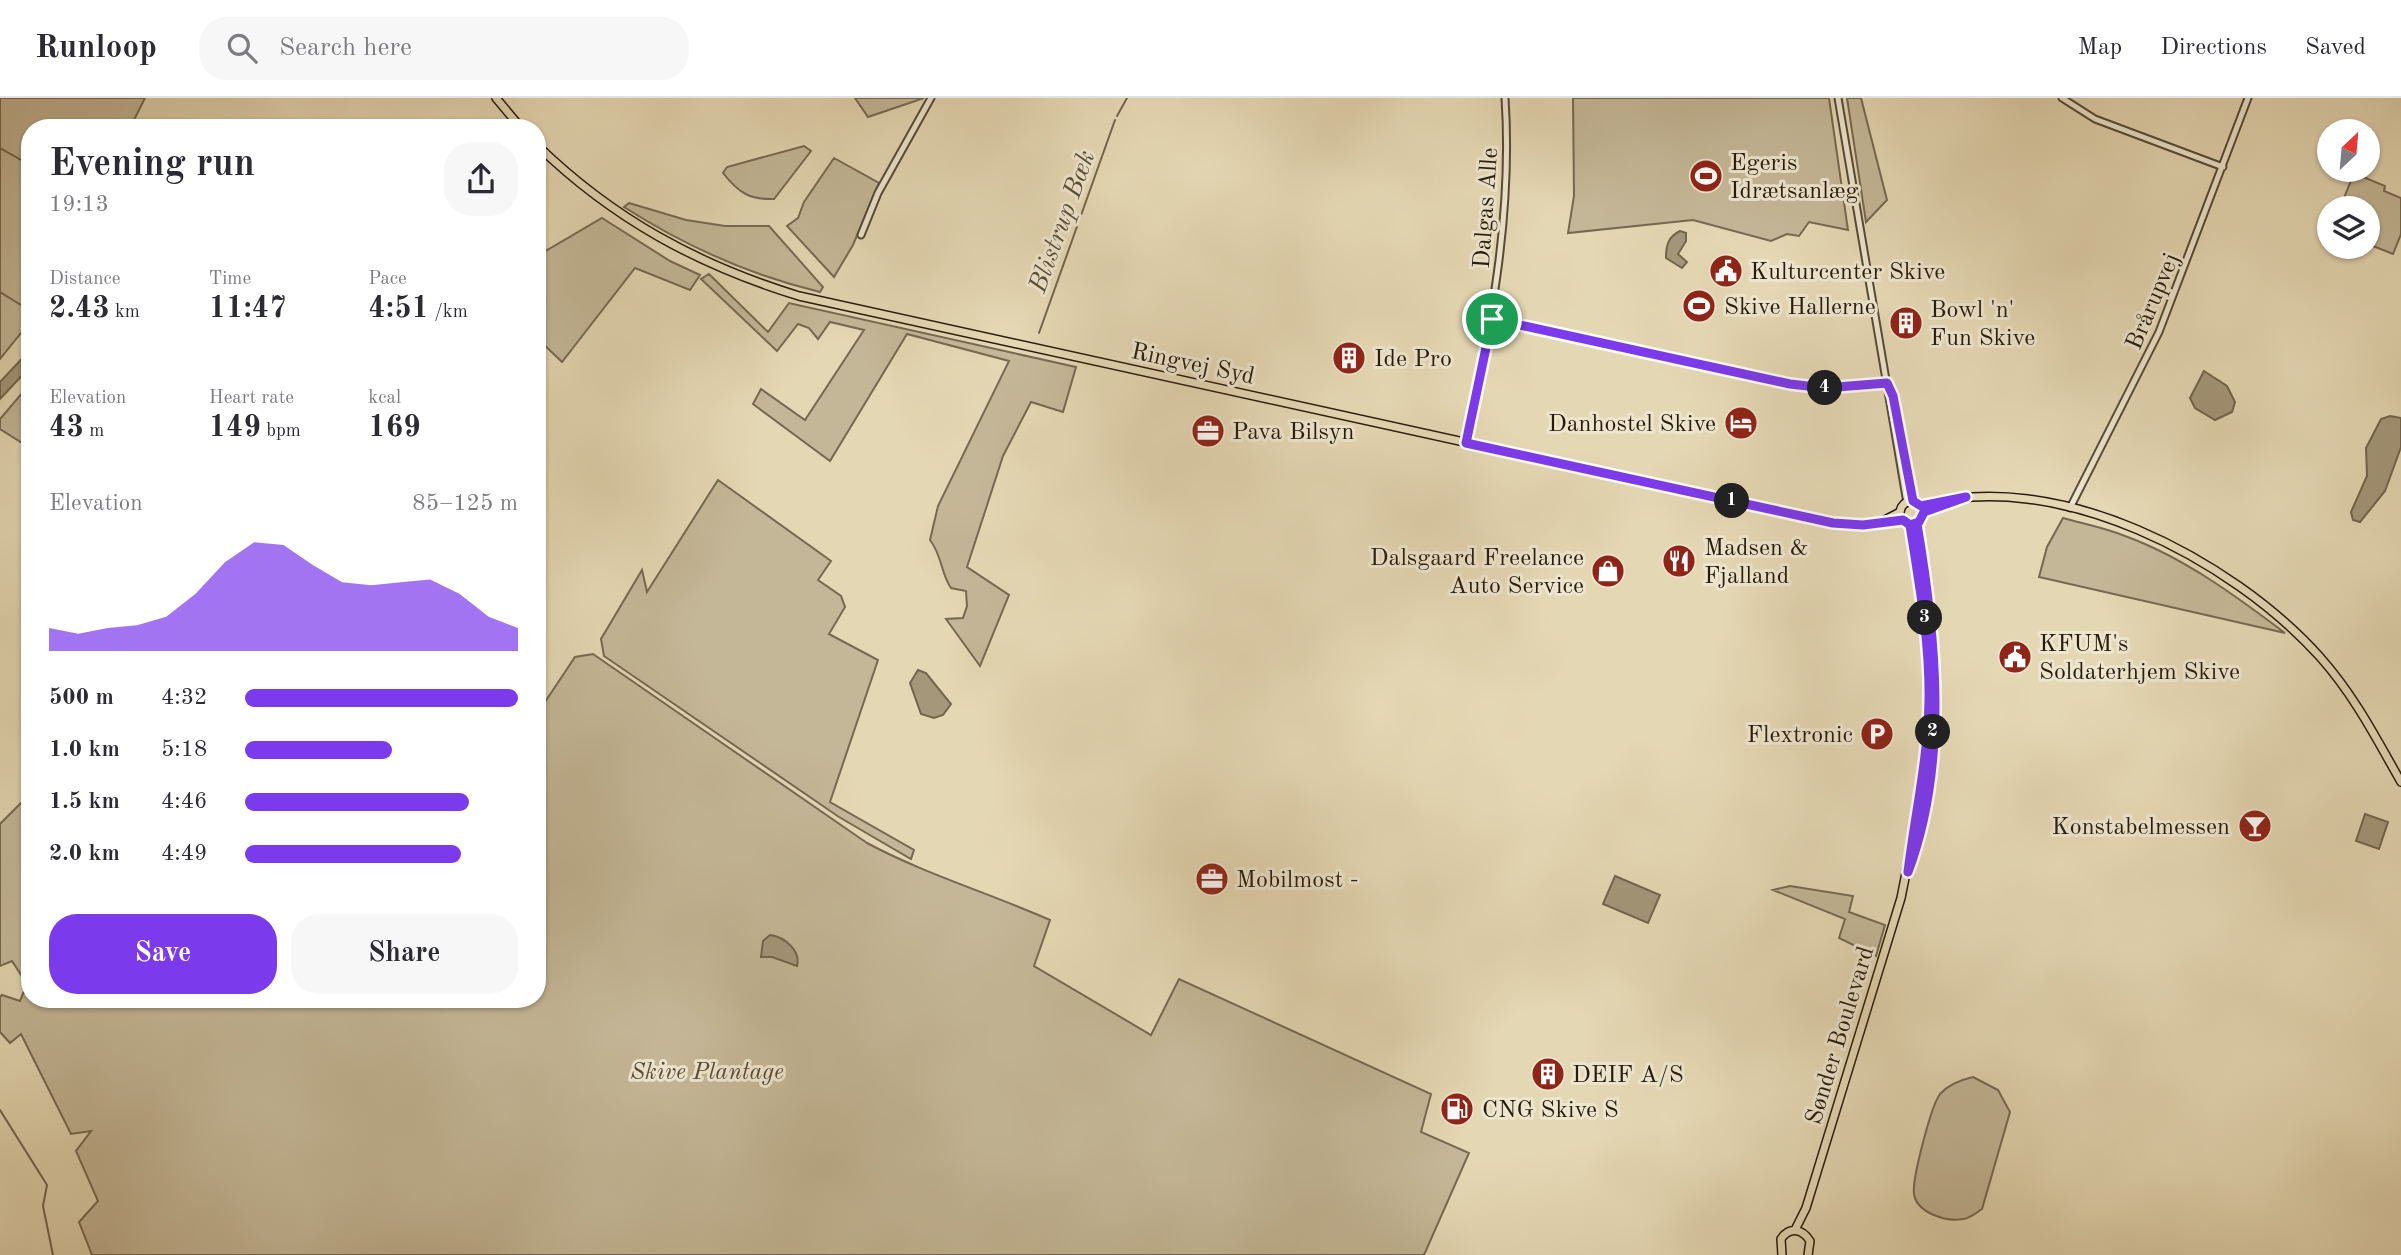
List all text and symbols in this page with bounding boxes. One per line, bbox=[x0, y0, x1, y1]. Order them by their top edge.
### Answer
search box bbox=[199, 17, 689, 80]
icon: search bbox=[223, 29, 261, 67]
text: Runloop bbox=[35, 32, 157, 65]
text: Search here bbox=[279, 35, 412, 61]
text: Map bbox=[2078, 36, 2122, 60]
text: Directions bbox=[2160, 36, 2267, 60]
text: Saved bbox=[2305, 36, 2366, 60]
north arrow bbox=[2317, 119, 2380, 182]
map controls bbox=[2317, 119, 2380, 259]
button: share bbox=[444, 142, 518, 216]
text: Evening run bbox=[49, 146, 255, 184]
water label: Blistrup Bæk bbox=[1025, 147, 1101, 297]
street label: Dalgas Alle bbox=[1471, 147, 1503, 270]
place label: Egeris Idrætsanlæg bbox=[1730, 152, 1859, 204]
sports icon: Egeris Idrætsanlæg bbox=[1687, 157, 1725, 195]
text: 19:13 bbox=[49, 193, 109, 216]
button: layers bbox=[2317, 196, 2380, 259]
street label: Brårupvej bbox=[2123, 250, 2185, 354]
public building icon: Kulturcenter Skive bbox=[1707, 252, 1745, 290]
place label: Kulturcenter Skive bbox=[1750, 261, 1945, 285]
text: Distance bbox=[49, 270, 121, 289]
text: Time bbox=[209, 270, 251, 289]
text: Pace bbox=[368, 270, 407, 289]
sports icon: Skive Hallerne bbox=[1680, 287, 1718, 325]
pin bbox=[1462, 289, 1522, 349]
text: 2.43 bbox=[49, 294, 110, 324]
text: 11:47 bbox=[209, 294, 287, 324]
text: 4:51 bbox=[368, 294, 429, 324]
place label: Skive Hallerne bbox=[1724, 296, 1876, 320]
place label: Bowl 'n' Fun Skive bbox=[1930, 299, 2035, 351]
icon: arrive bbox=[1473, 300, 1511, 338]
text: km bbox=[110, 303, 140, 322]
text: /km bbox=[429, 303, 468, 322]
building icon: Bowl 'n' Fun Skive bbox=[1887, 304, 1925, 342]
building icon: Ide Pro bbox=[1330, 339, 1368, 377]
street label: Ringvej Syd bbox=[1129, 340, 1256, 390]
place label: Ide Pro bbox=[1374, 348, 1452, 372]
pin: 4 bbox=[1808, 370, 1842, 406]
text: 4 bbox=[1819, 378, 1830, 397]
text: Elevation bbox=[49, 389, 126, 408]
text: Heart rate bbox=[209, 389, 294, 408]
text: kcal bbox=[368, 389, 401, 408]
hotel icon: Danhostel Skive bbox=[1722, 404, 1760, 442]
office icon: Pava Bilsyn bbox=[1189, 412, 1227, 450]
text: 43 bbox=[49, 413, 84, 443]
text: 149 bbox=[209, 413, 261, 443]
text: 169 bbox=[368, 413, 421, 443]
place label: Danhostel Skive bbox=[1548, 413, 1716, 437]
place label: Pava Bilsyn bbox=[1232, 421, 1355, 445]
text: m bbox=[84, 422, 104, 441]
text: bpm bbox=[261, 422, 301, 441]
pin: 1 bbox=[1714, 484, 1750, 518]
text: 1 bbox=[1726, 491, 1737, 510]
text: Elevation bbox=[49, 492, 143, 515]
text: 85–125 m bbox=[412, 492, 518, 515]
place label: Madsen & Fjalland bbox=[1704, 537, 1809, 589]
restaurant icon: Madsen & Fjalland bbox=[1660, 542, 1698, 580]
place label: Dalsgaard Freelance Auto Service bbox=[1370, 547, 1584, 599]
shop icon: Dalsgaard Freelance Auto Service bbox=[1589, 552, 1627, 590]
pin: 3 bbox=[1908, 601, 1942, 636]
text: 3 bbox=[1919, 608, 1930, 627]
place label: KFUM's Soldaterhjem Skive bbox=[2039, 633, 2240, 685]
public building icon: KFUM's Soldaterhjem Skive bbox=[1996, 638, 2034, 676]
text: 500 m bbox=[49, 686, 114, 709]
text: 4:32 bbox=[161, 686, 207, 709]
pin: 2 bbox=[1916, 714, 1951, 750]
parking icon: Flextronic bbox=[1858, 715, 1896, 753]
text: 2 bbox=[1927, 722, 1938, 741]
place label: Flextronic bbox=[1747, 724, 1853, 748]
text: 1.0 km bbox=[49, 738, 120, 761]
text: 5:18 bbox=[161, 738, 207, 761]
text: 1.5 km bbox=[49, 790, 120, 813]
text: 4:46 bbox=[161, 790, 207, 813]
bar icon: Konstabelmessen bbox=[2236, 807, 2274, 845]
place label: Konstabelmessen bbox=[2052, 816, 2230, 840]
text: 2.0 km bbox=[49, 842, 120, 865]
text: 4:49 bbox=[161, 842, 207, 865]
office icon: Mobilmost - bbox=[1193, 860, 1231, 898]
place label: Mobilmost - bbox=[1236, 869, 1359, 893]
button: Save bbox=[49, 914, 277, 994]
button: Share bbox=[291, 914, 518, 994]
street label: Sønder Boulevard bbox=[1802, 944, 1879, 1127]
building icon: DEIF A/S bbox=[1529, 1055, 1567, 1093]
park label: Skive Plantage bbox=[630, 1061, 784, 1085]
place label: DEIF A/S bbox=[1572, 1064, 1684, 1088]
fuel station icon: CNG Skive S bbox=[1438, 1090, 1476, 1128]
place label: CNG Skive S bbox=[1482, 1099, 1619, 1123]

